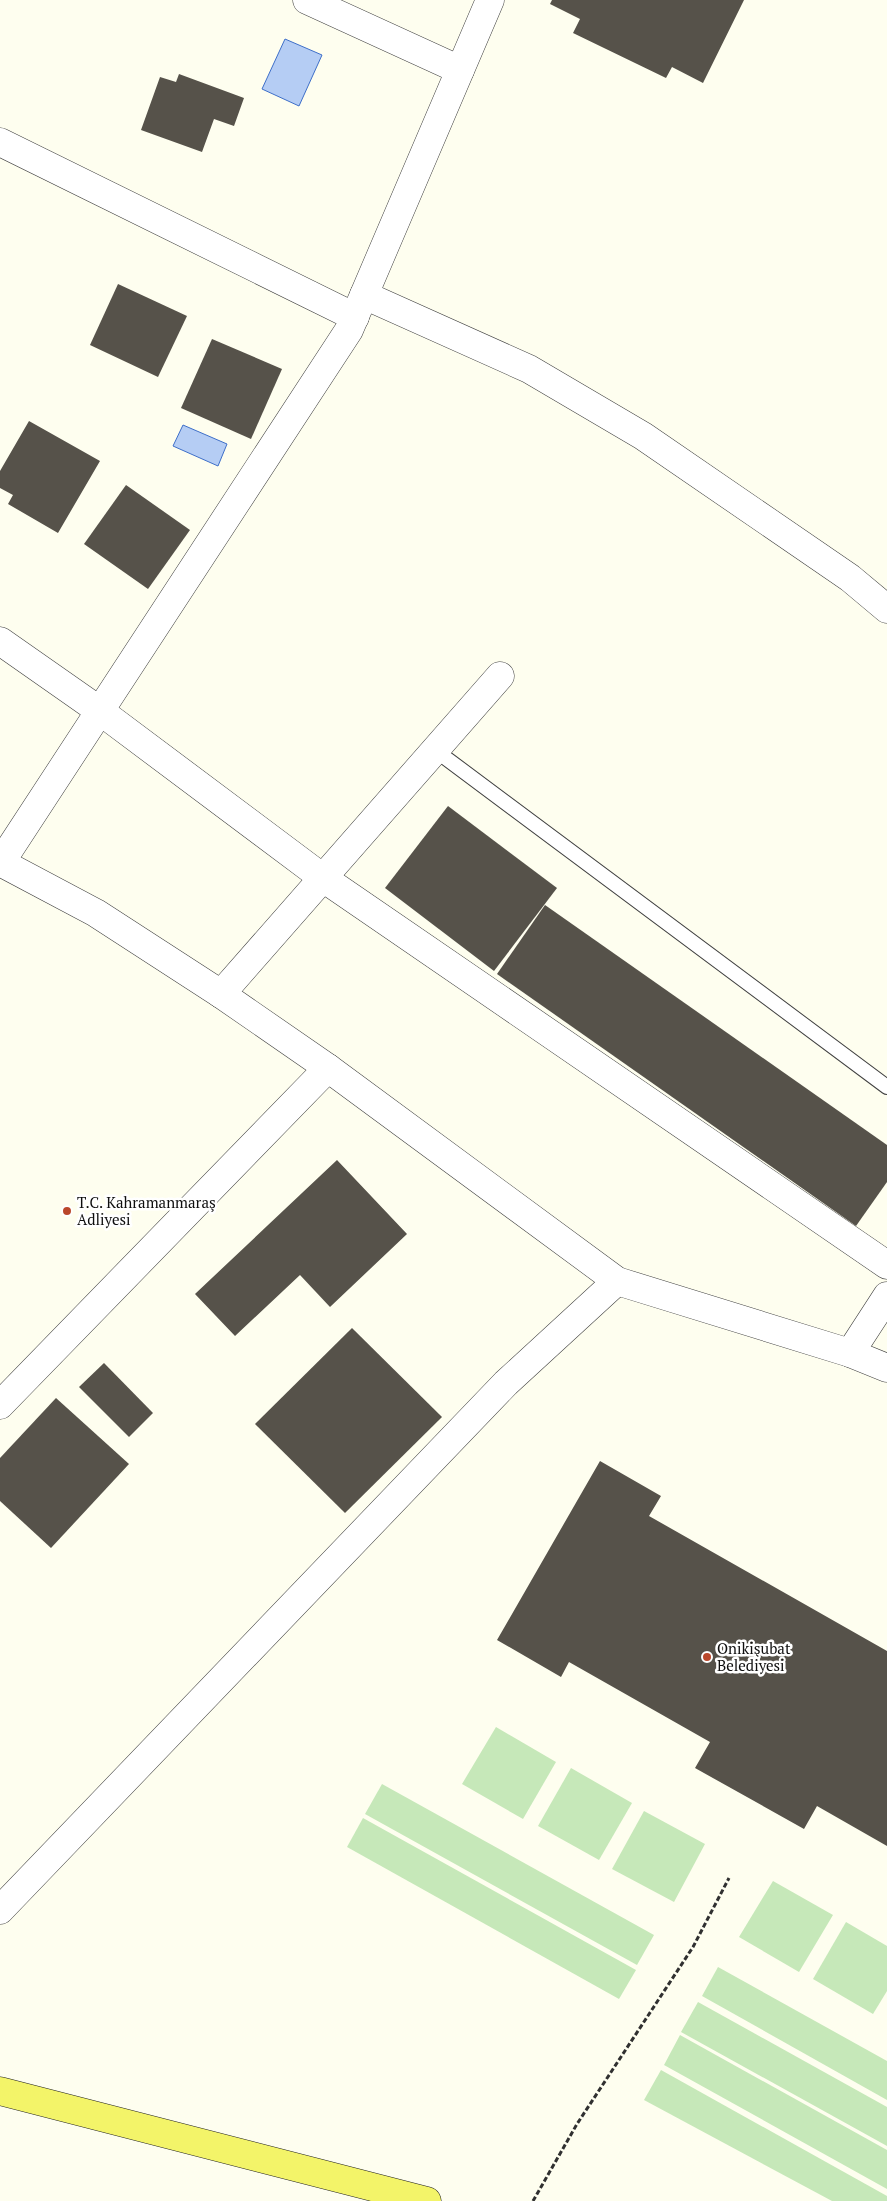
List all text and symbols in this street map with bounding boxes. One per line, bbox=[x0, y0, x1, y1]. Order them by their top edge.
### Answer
place label: T.C. Kahramanmaraş Adliyesi bbox=[77, 1192, 216, 1229]
marker: T.C. Kahramanmaraş Adliyesi bbox=[61, 1205, 73, 1217]
place label: Onikişubat Belediyesi bbox=[717, 1638, 791, 1675]
marker: Onikişubat Belediyesi bbox=[701, 1651, 713, 1663]

